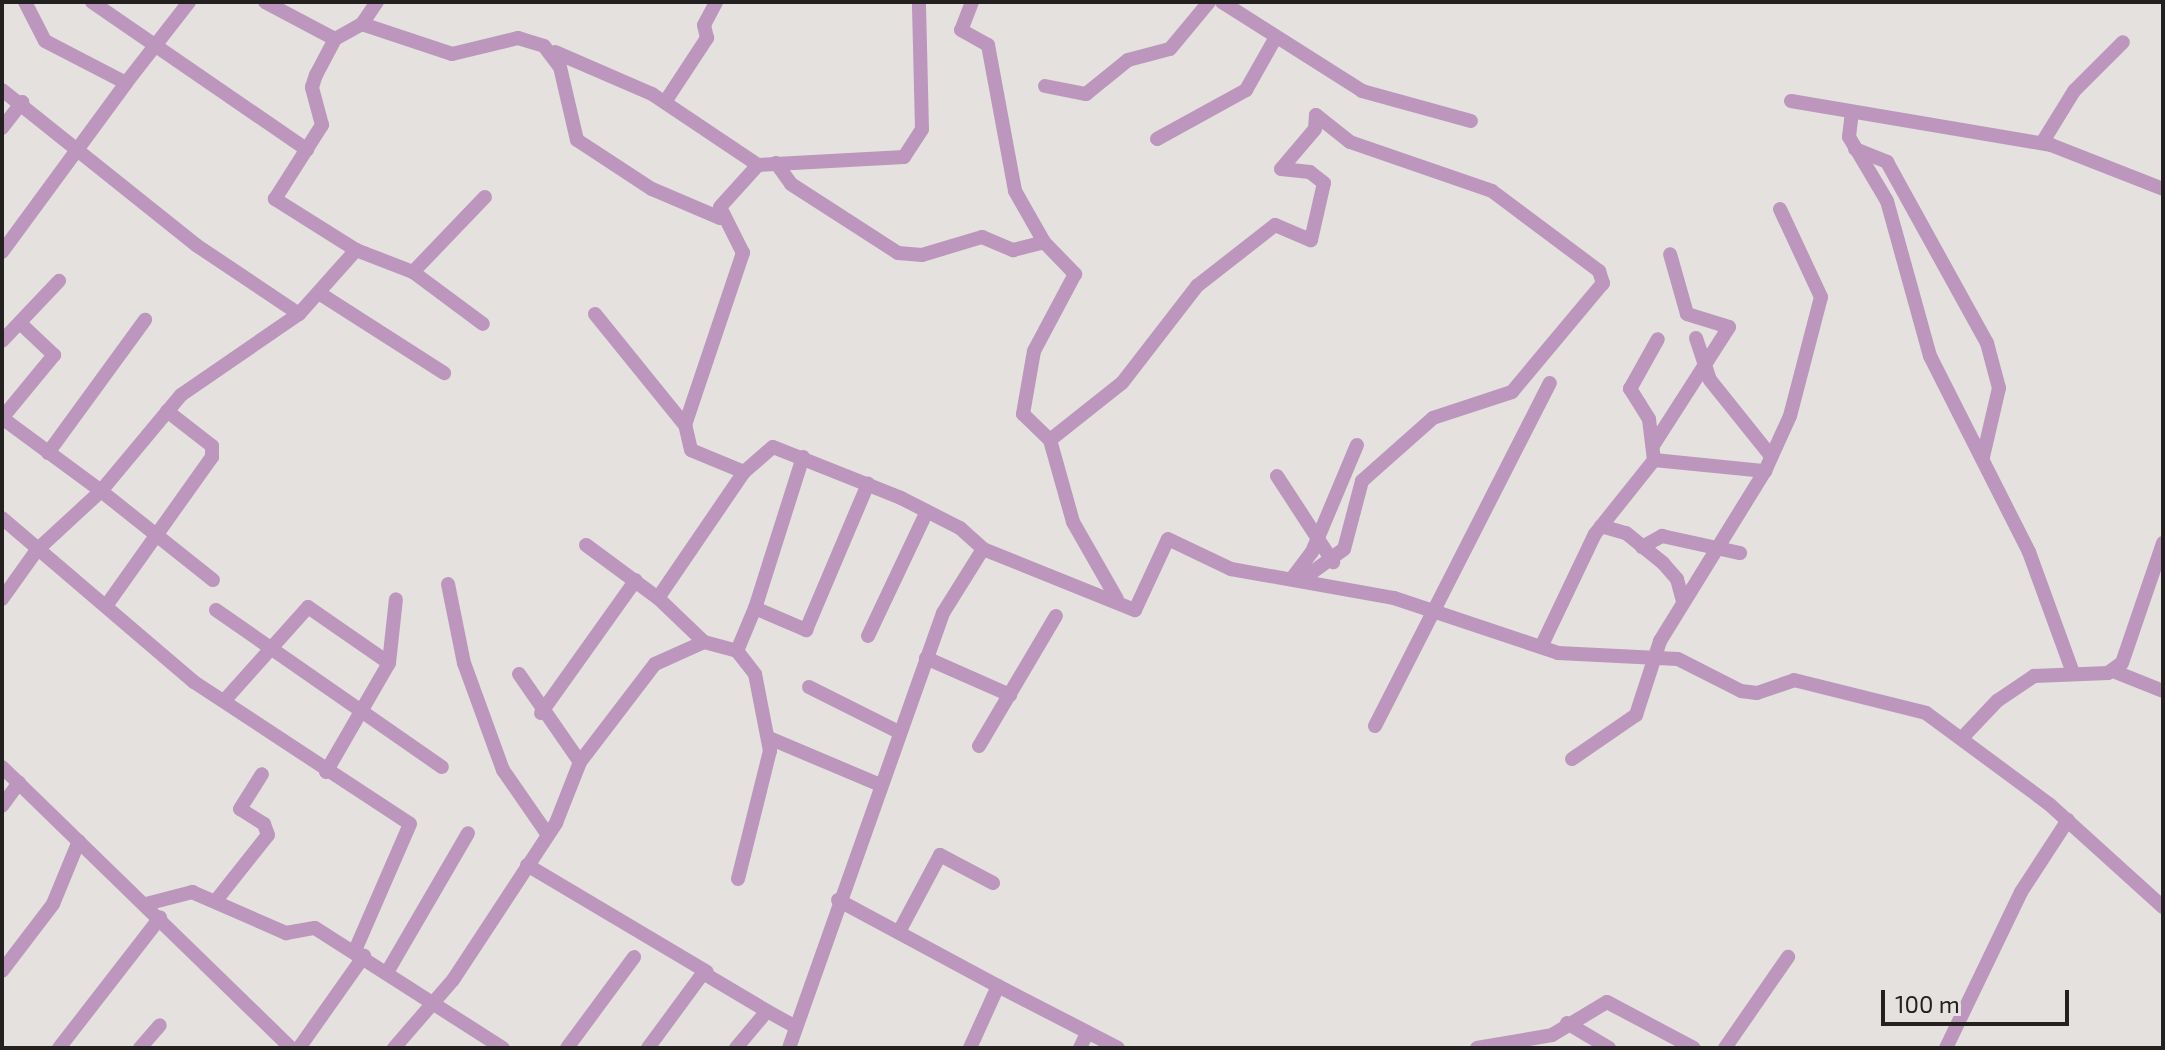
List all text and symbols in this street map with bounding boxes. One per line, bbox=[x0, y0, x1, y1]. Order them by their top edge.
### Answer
scale bar bbox=[1885, 974, 2073, 1024]
text: 100 m bbox=[1895, 989, 1960, 1018]

